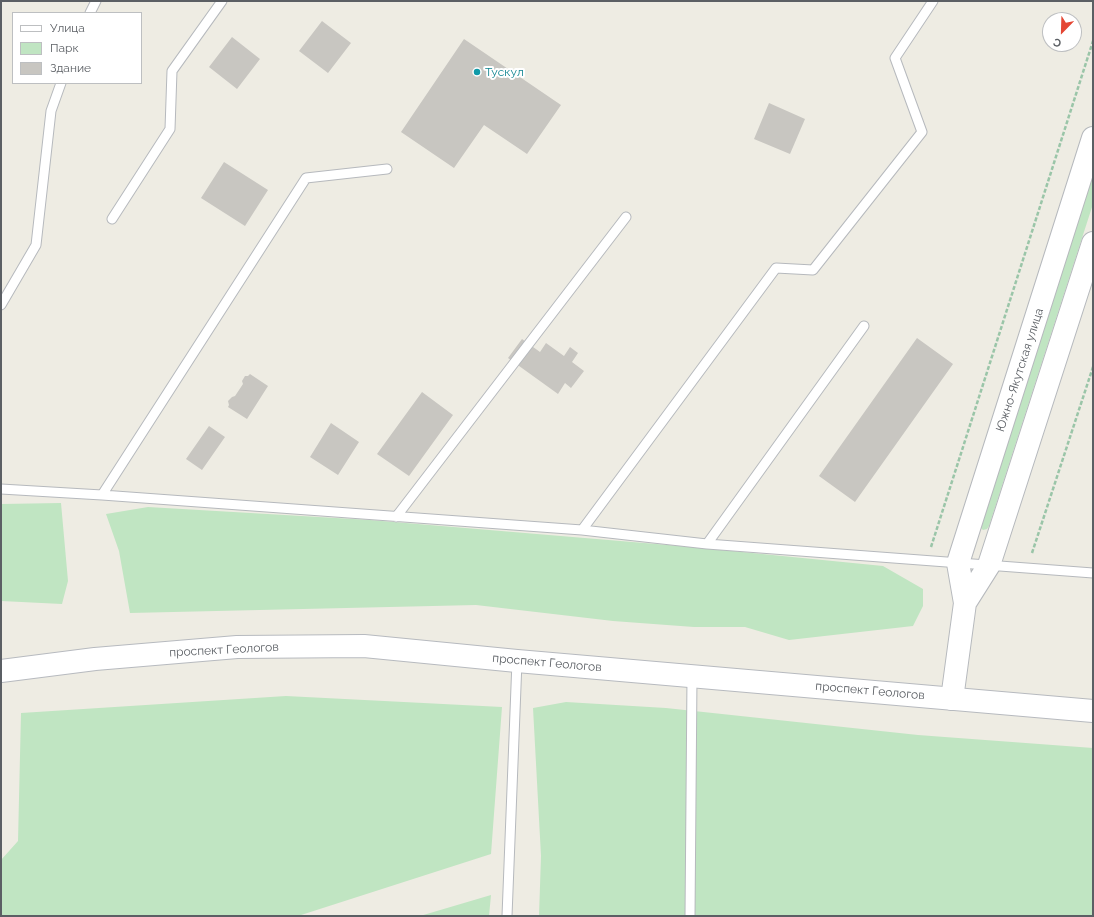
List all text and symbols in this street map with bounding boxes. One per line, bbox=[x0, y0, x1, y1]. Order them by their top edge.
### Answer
legend bbox=[12, 12, 142, 84]
north arrow bbox=[1042, 12, 1082, 52]
text: Улица bbox=[50, 21, 85, 35]
text: С bbox=[1052, 35, 1064, 50]
text: Парк bbox=[50, 41, 79, 55]
text: Здание bbox=[50, 61, 91, 75]
place label: Тускул bbox=[485, 65, 524, 79]
marker: Тускул bbox=[472, 67, 482, 77]
street label: Южно-Якутская улица bbox=[993, 306, 1047, 434]
street label: проспект Геологов bbox=[169, 640, 279, 660]
street label: проспект Геологов bbox=[492, 651, 602, 675]
street label: проспект Геологов bbox=[815, 679, 925, 703]

